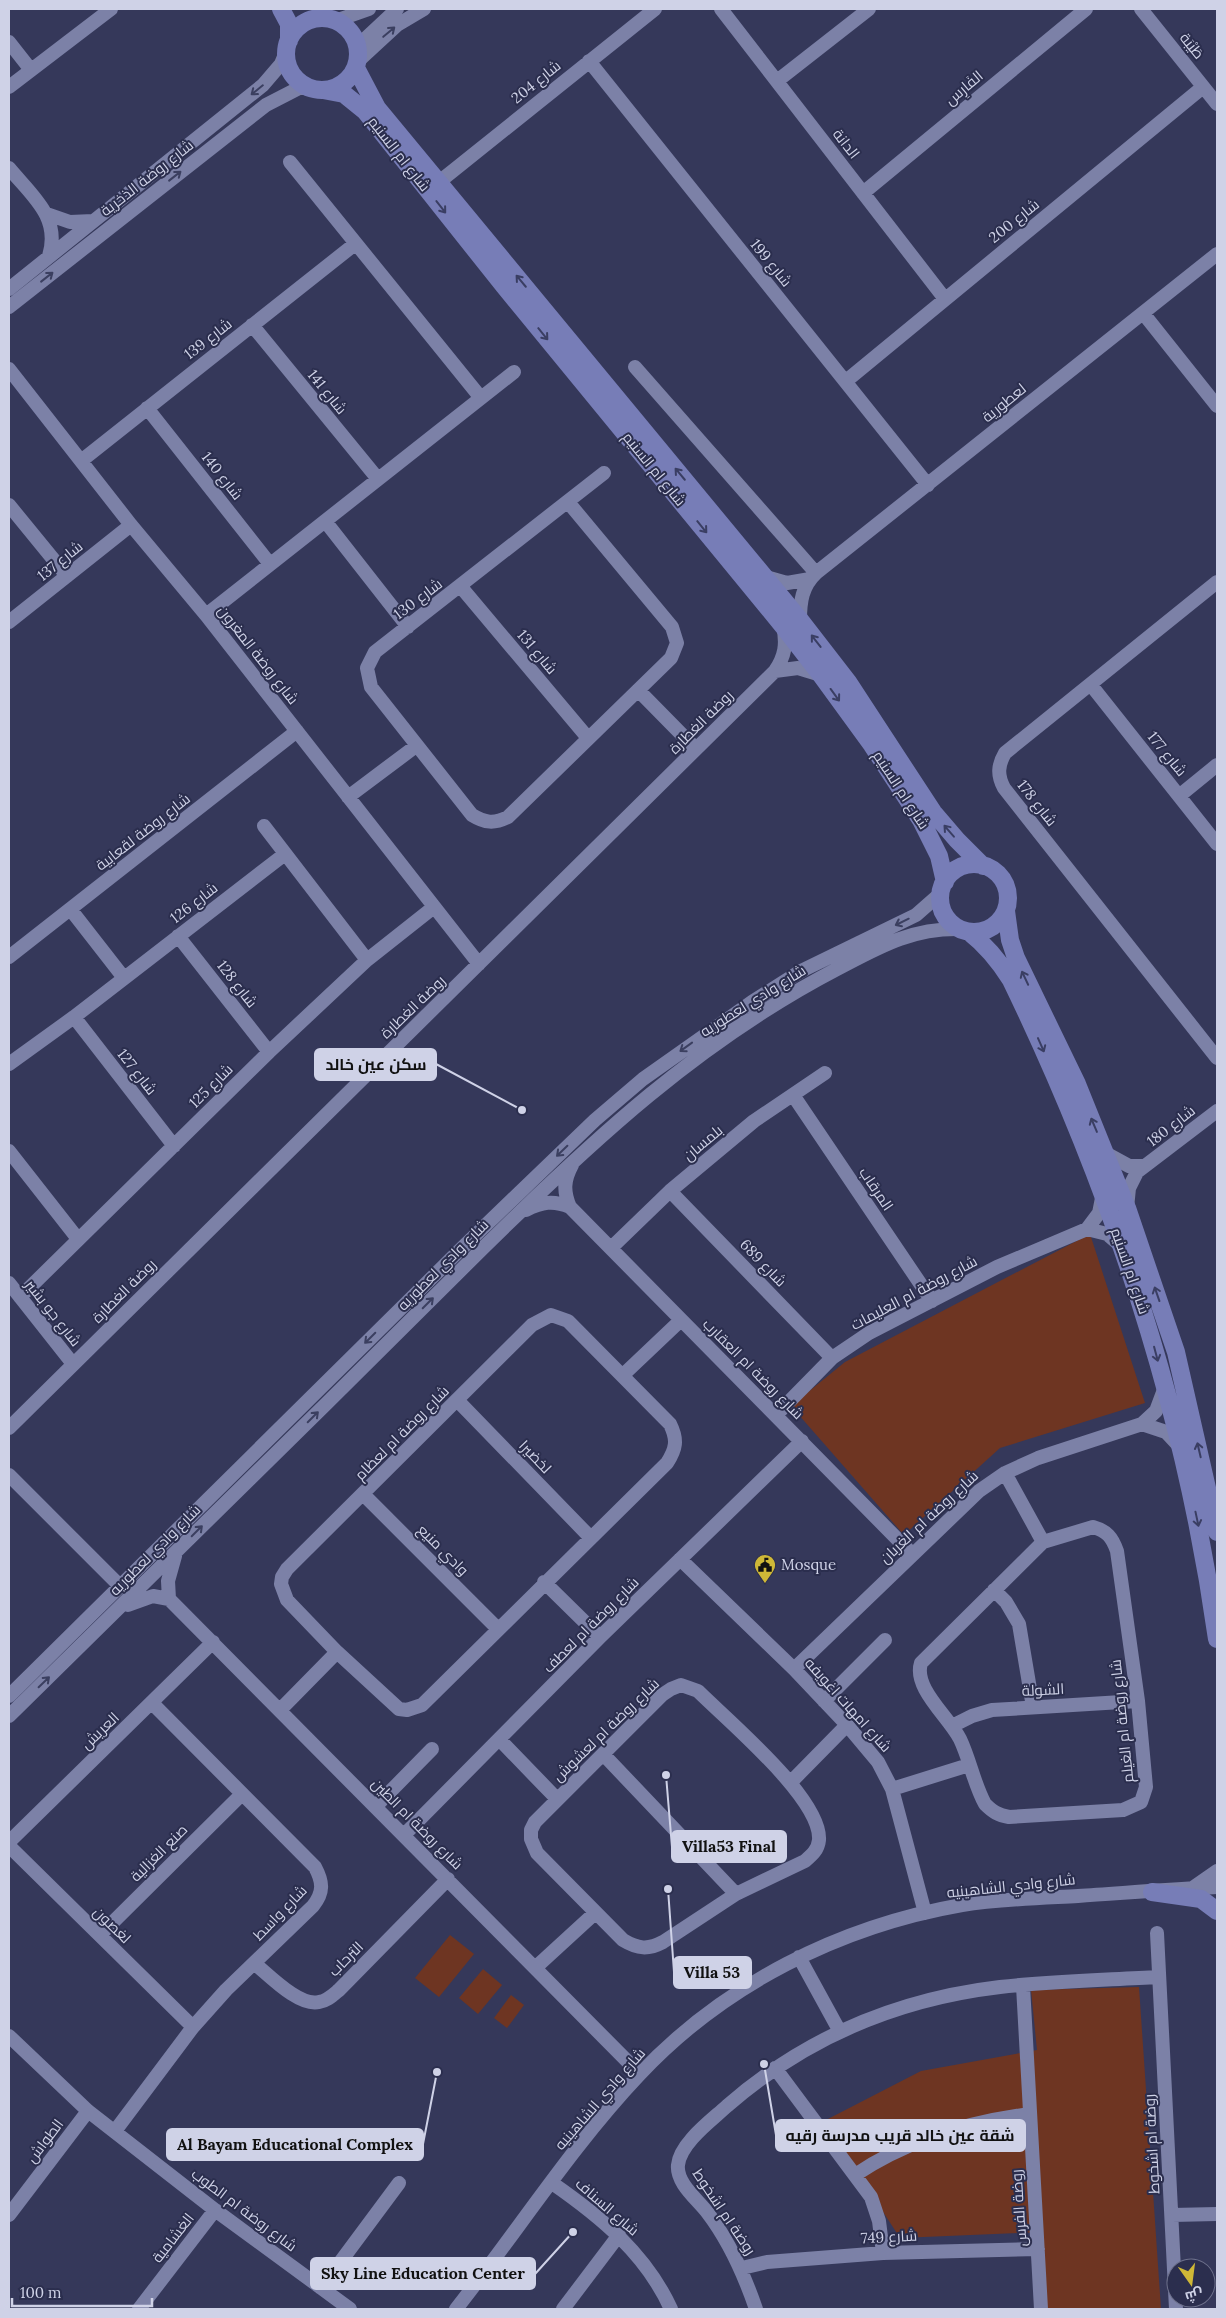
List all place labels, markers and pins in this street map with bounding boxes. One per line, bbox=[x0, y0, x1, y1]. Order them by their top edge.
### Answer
callout: سكن عين خالد bbox=[315, 1049, 436, 1080]
public building icon: Mosque bbox=[753, 1553, 777, 1584]
place label: Mosque bbox=[781, 1555, 836, 1574]
callout: Villa53 Final bbox=[672, 1831, 786, 1862]
callout: Villa 53 bbox=[674, 1957, 751, 1988]
callout: شقة عين خالد قريب مدرسة رقيه bbox=[776, 2120, 1025, 2151]
callout: Al Bayam Educational Complex bbox=[167, 2129, 423, 2160]
callout: Sky Line Education Center bbox=[311, 2258, 535, 2289]

